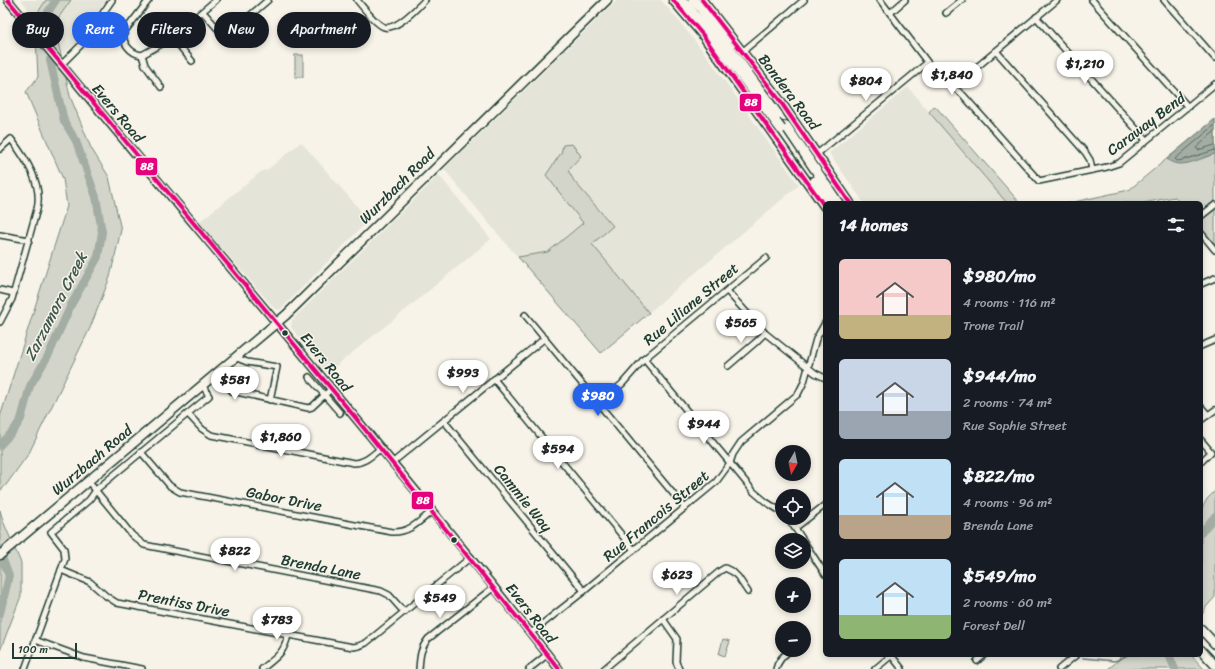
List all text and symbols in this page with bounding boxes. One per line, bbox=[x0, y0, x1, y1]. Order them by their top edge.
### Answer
chip: Buy bbox=[12, 12, 64, 48]
chip: Rent bbox=[72, 12, 129, 48]
chip: Filters bbox=[137, 12, 206, 48]
chip: New bbox=[214, 12, 269, 48]
chip: Apartment bbox=[277, 12, 371, 48]
street label: Bandera Road bbox=[751, 48, 827, 137]
pin: $1,210 bbox=[1052, 51, 1118, 85]
text: $1,210 bbox=[1065, 52, 1105, 75]
pin: $1,840 bbox=[919, 62, 985, 96]
text: $1,840 bbox=[931, 63, 973, 86]
pin: $804 bbox=[842, 68, 890, 102]
text: $804 bbox=[850, 69, 882, 92]
street label: Evers Road bbox=[85, 77, 152, 150]
street label: Caraway Bend bbox=[1101, 85, 1192, 162]
line badge: 88 bbox=[739, 93, 762, 112]
text: 88 bbox=[743, 93, 758, 112]
street label: Wurzbach Road bbox=[353, 141, 442, 230]
line badge: 88 bbox=[135, 157, 158, 176]
text: 88 bbox=[139, 157, 154, 176]
text: 14 homes bbox=[839, 210, 908, 240]
icon: filters bbox=[1165, 214, 1187, 236]
water label: Zarzamora Creek bbox=[16, 245, 96, 366]
street label: Rue Liliane Street bbox=[637, 256, 745, 352]
text: $980/mo bbox=[963, 261, 1036, 291]
icon: home bbox=[871, 275, 919, 323]
text: 4 rooms · 116 m² bbox=[963, 291, 1056, 314]
pin: $565 bbox=[717, 310, 765, 344]
text: $565 bbox=[725, 311, 757, 334]
text: Trone Trail bbox=[963, 314, 1023, 337]
street label: Evers Road bbox=[293, 326, 359, 399]
unlabelled marker bbox=[280, 328, 290, 338]
pin: $993 bbox=[439, 360, 487, 394]
text: $993 bbox=[447, 361, 479, 384]
text: $944/mo bbox=[963, 361, 1036, 391]
pin: $581 bbox=[211, 367, 259, 401]
text: $581 bbox=[220, 368, 250, 391]
icon: home bbox=[871, 375, 919, 423]
pin: $980 bbox=[574, 383, 622, 417]
text: $980 bbox=[582, 384, 614, 407]
text: 2 rooms · 74 m² bbox=[963, 391, 1052, 414]
pin: $944 bbox=[680, 411, 728, 445]
text: $944 bbox=[688, 412, 720, 435]
text: Rue Sophie Street bbox=[963, 414, 1067, 437]
street label: Wurzbach Road bbox=[45, 417, 139, 502]
pin: $1,860 bbox=[248, 424, 314, 458]
text: $1,860 bbox=[260, 425, 302, 448]
pin: $594 bbox=[534, 436, 582, 470]
text: $594 bbox=[542, 437, 574, 460]
north arrow bbox=[775, 445, 811, 481]
map controls bbox=[775, 445, 811, 657]
street label: Cammie Way bbox=[487, 458, 559, 538]
text: $822/mo bbox=[963, 461, 1034, 491]
street label: Rue Francois Street bbox=[597, 463, 715, 569]
icon: home bbox=[871, 475, 919, 523]
street label: Gabor Drive bbox=[244, 479, 324, 519]
button: locate bbox=[775, 489, 811, 525]
line badge: 88 bbox=[411, 491, 434, 510]
text: 88 bbox=[415, 491, 430, 510]
text: 4 rooms · 96 m² bbox=[963, 491, 1052, 514]
text: Brenda Lane bbox=[963, 514, 1033, 537]
button: layers bbox=[775, 533, 811, 569]
unlabelled marker bbox=[449, 535, 459, 545]
pin: $822 bbox=[211, 538, 259, 572]
text: $822 bbox=[219, 539, 251, 562]
street label: Brenda Lane bbox=[279, 547, 364, 588]
text: $549/mo bbox=[963, 561, 1036, 591]
pin: $623 bbox=[653, 562, 701, 596]
text: $623 bbox=[662, 563, 692, 586]
icon: home bbox=[871, 575, 919, 623]
street label: Evers Road bbox=[499, 577, 564, 650]
button: + bbox=[775, 577, 811, 613]
street label: Prentiss Drive bbox=[136, 581, 232, 625]
pin: $549 bbox=[416, 585, 464, 619]
text: $549 bbox=[424, 586, 456, 609]
text: 2 rooms · 60 m² bbox=[963, 591, 1052, 614]
pin: $783 bbox=[253, 607, 301, 641]
text: $783 bbox=[261, 608, 293, 631]
text: Forest Dell bbox=[963, 614, 1025, 637]
button: − bbox=[775, 621, 811, 657]
text: 100 m bbox=[18, 640, 48, 659]
scale bar bbox=[12, 641, 77, 660]

